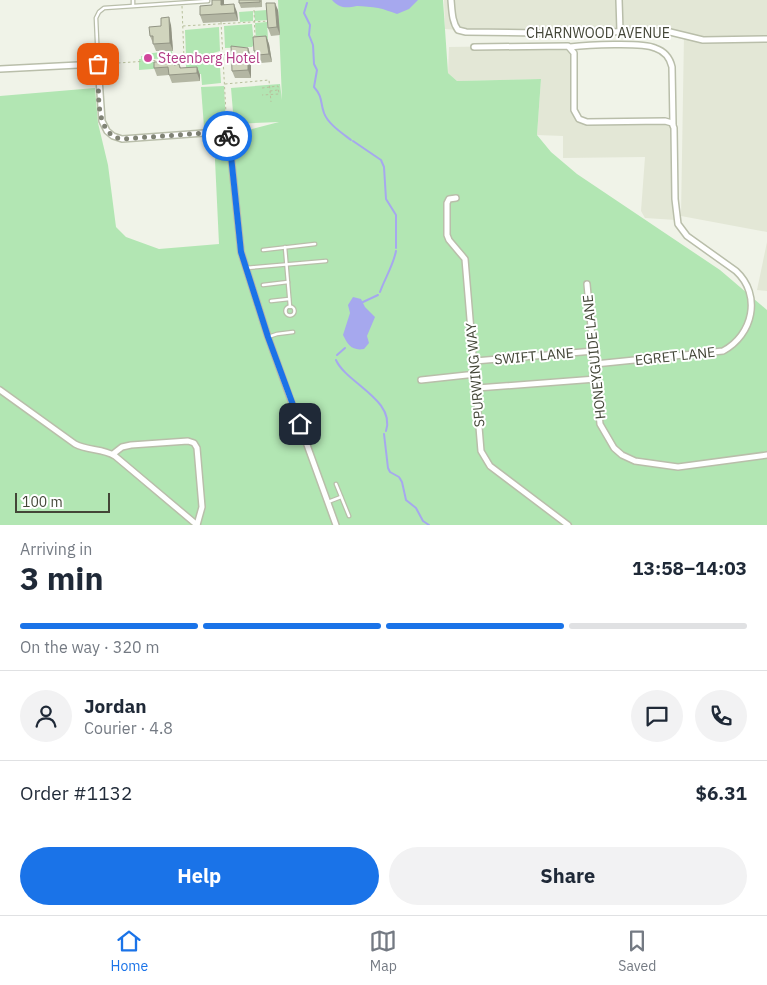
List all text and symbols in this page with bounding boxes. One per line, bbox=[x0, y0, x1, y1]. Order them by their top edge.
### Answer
street label: CHARNWOOD AVENUE bbox=[526, 24, 670, 42]
pin bbox=[77, 43, 119, 85]
place label: Steenberg Hotel bbox=[158, 49, 260, 67]
icon: bag bbox=[84, 50, 112, 78]
marker: Steenberg Hotel bbox=[142, 52, 154, 64]
courier bbox=[202, 111, 252, 161]
icon: bike bbox=[213, 122, 241, 150]
street label: HONEYGUIDE LANE bbox=[578, 294, 610, 420]
street label: SPURWING WAY bbox=[461, 321, 489, 428]
street label: EGRET LANE bbox=[634, 343, 716, 369]
street label: SWIFT LANE bbox=[494, 344, 574, 368]
pin bbox=[279, 403, 321, 445]
icon: home bbox=[286, 410, 314, 438]
scale bar bbox=[15, 490, 110, 513]
text: 100 m bbox=[22, 493, 63, 511]
text: Arriving in bbox=[20, 539, 92, 559]
text: 13:58–14:03 bbox=[632, 556, 747, 580]
text: 3 min bbox=[20, 557, 104, 599]
text: On the way · 320 m bbox=[20, 637, 159, 657]
button: person bbox=[20, 690, 72, 742]
button: chat bbox=[631, 690, 683, 742]
button: phone bbox=[695, 690, 747, 742]
text: Jordan bbox=[84, 694, 147, 718]
text: Courier · 4.8 bbox=[84, 718, 173, 738]
text: Order #1132 bbox=[20, 781, 132, 805]
text: $6.31 bbox=[695, 781, 747, 805]
button: Help bbox=[20, 847, 379, 905]
button: Share bbox=[389, 847, 747, 905]
tab: Home bbox=[111, 927, 148, 975]
tab: Map bbox=[369, 927, 397, 975]
tab: Saved bbox=[618, 927, 656, 975]

